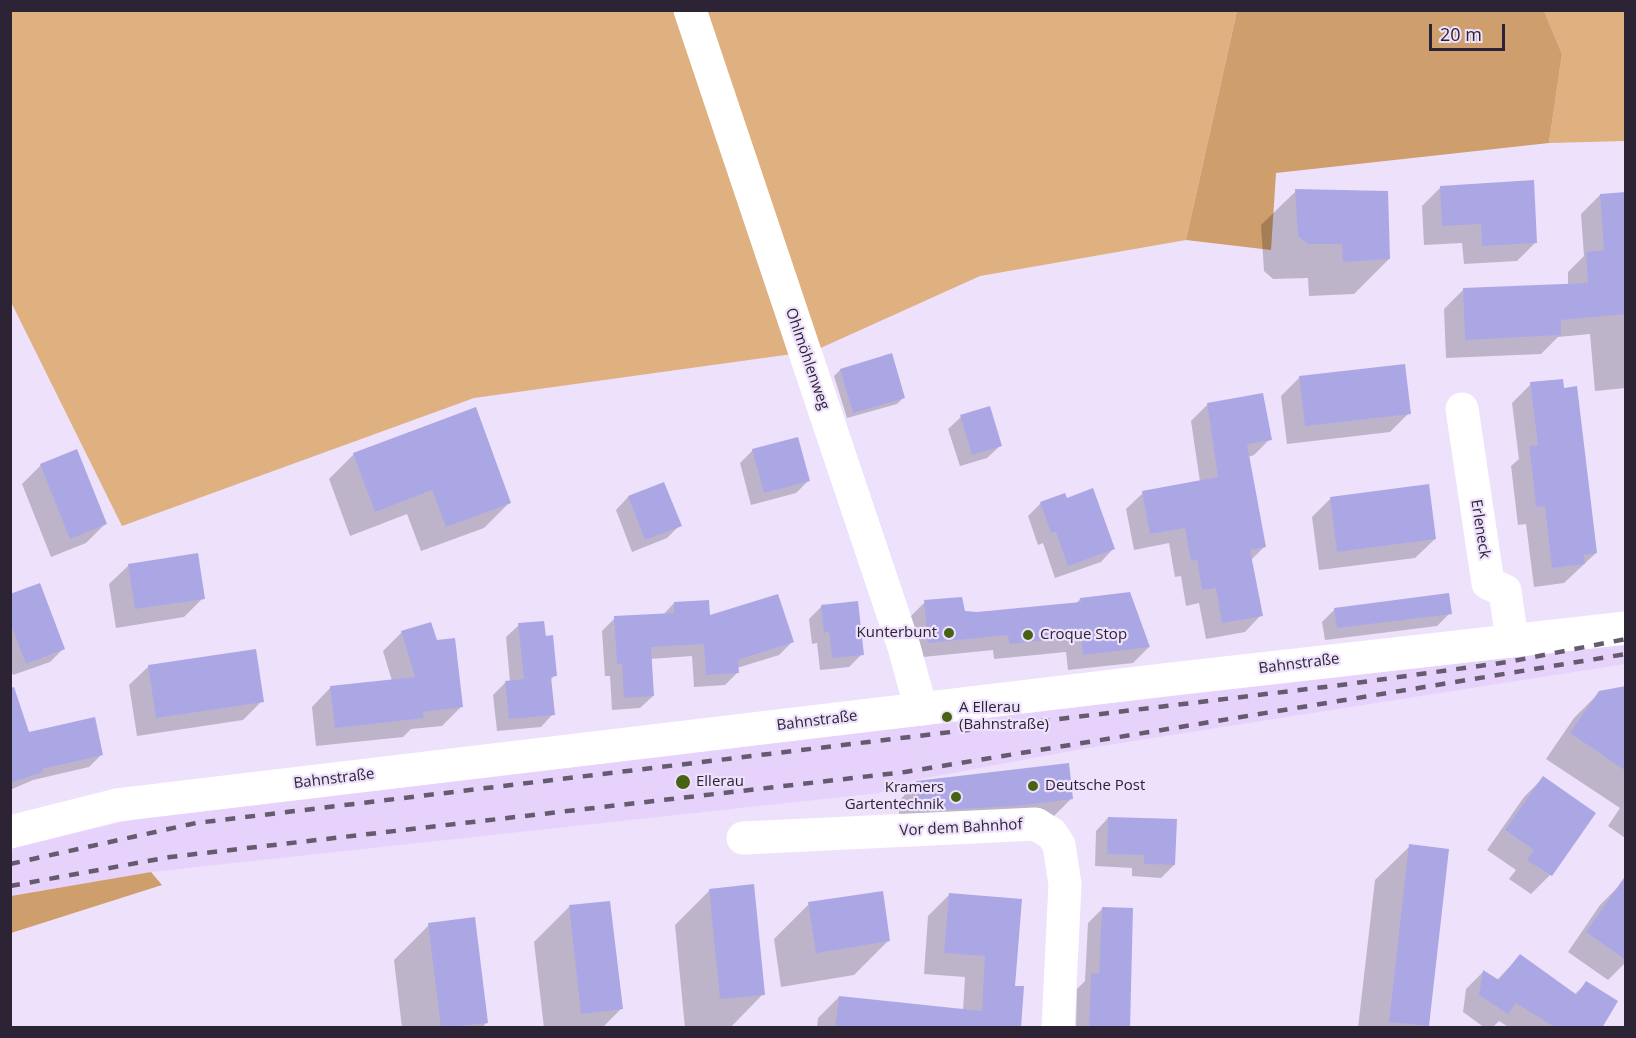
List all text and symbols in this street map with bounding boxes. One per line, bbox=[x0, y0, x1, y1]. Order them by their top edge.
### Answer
scale bar bbox=[1432, 12, 1508, 50]
text: 20 m bbox=[1440, 22, 1482, 46]
street label: Ohlmöhlenweg bbox=[781, 306, 833, 412]
street label: Erleneck bbox=[1466, 498, 1494, 560]
place label: Kunterbunt bbox=[857, 624, 937, 642]
marker: Kunterbunt bbox=[942, 626, 956, 640]
place label: Croque Stop bbox=[1040, 626, 1127, 644]
marker: Croque Stop bbox=[1021, 628, 1035, 642]
street label: Bahnstraße bbox=[1258, 650, 1340, 678]
place label: A Ellerau (Bahnstraße) bbox=[959, 699, 1049, 734]
street label: Bahnstraße bbox=[776, 707, 858, 735]
marker: A Ellerau (Bahnstraße) bbox=[940, 710, 954, 724]
street label: Bahnstraße bbox=[293, 765, 375, 793]
marker: Ellerau bbox=[674, 773, 692, 791]
place label: Ellerau bbox=[696, 773, 744, 791]
place label: Deutsche Post bbox=[1045, 777, 1145, 795]
place label: Kramers Gartentechnik bbox=[845, 779, 944, 814]
marker: Deutsche Post bbox=[1026, 779, 1040, 793]
marker: Kramers Gartentechnik bbox=[949, 790, 963, 804]
street label: Vor dem Bahnhof bbox=[899, 816, 1023, 840]

